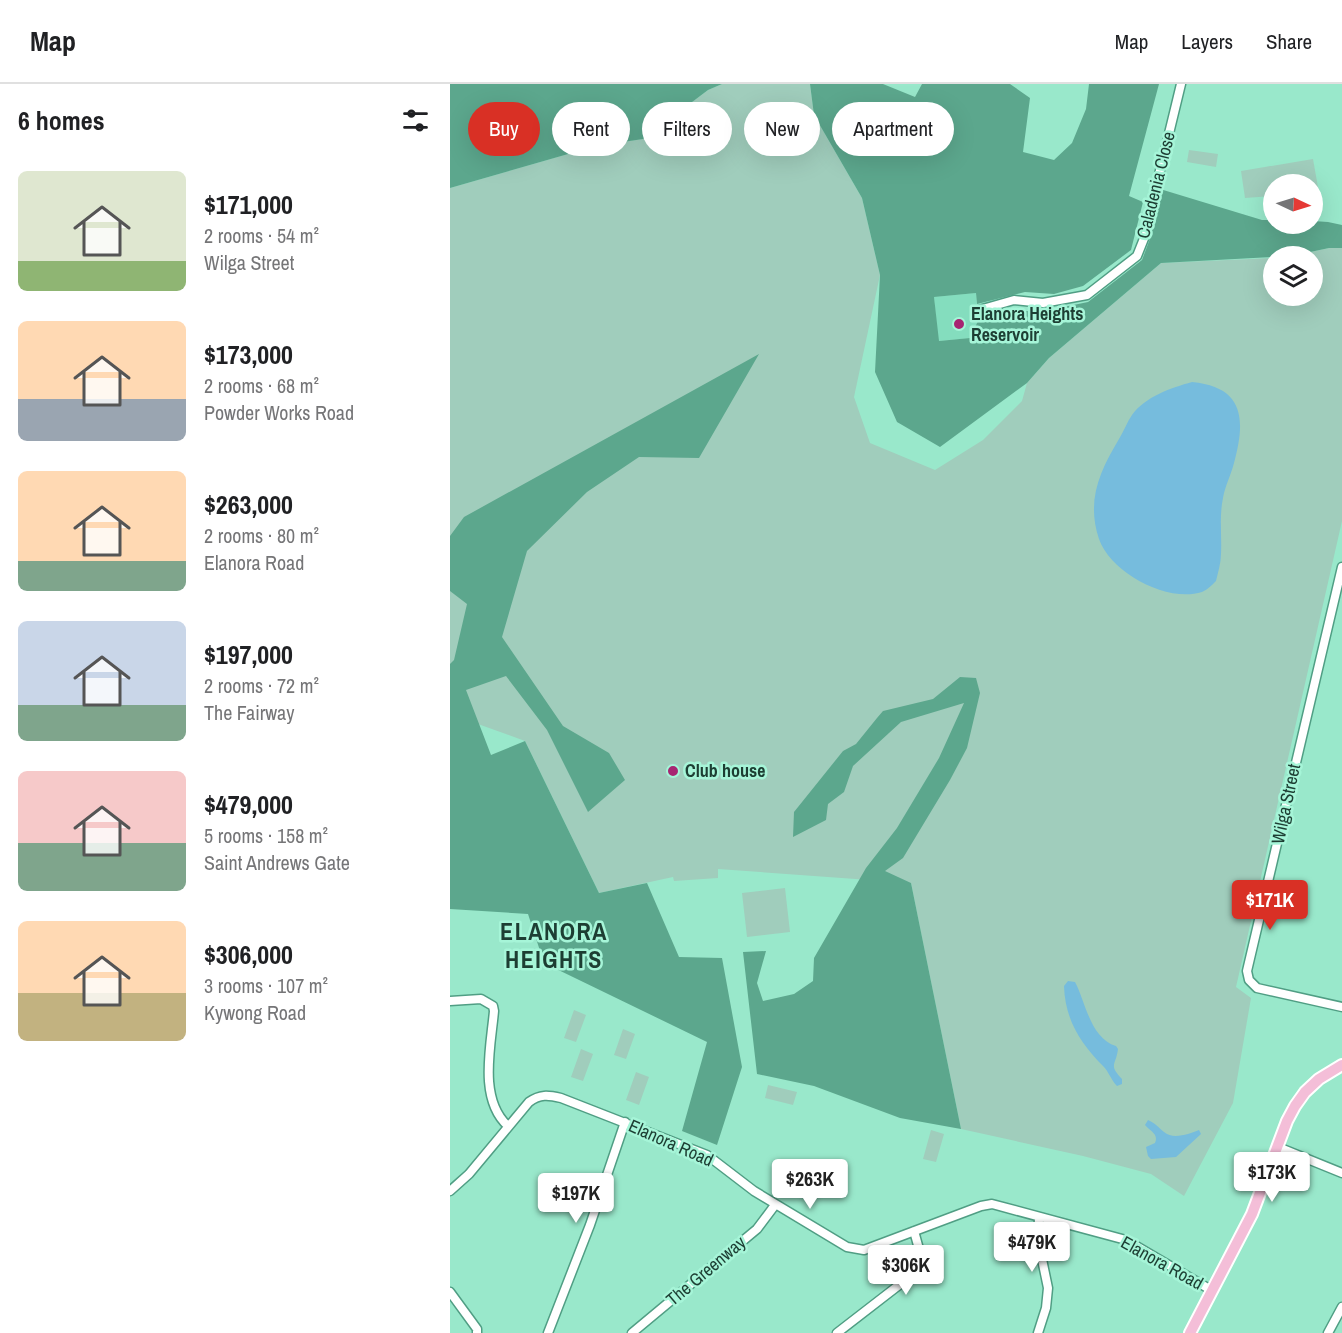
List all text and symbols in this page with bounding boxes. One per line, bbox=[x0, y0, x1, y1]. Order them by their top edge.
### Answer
text: Map bbox=[30, 22, 76, 60]
text: Map bbox=[1115, 27, 1148, 56]
text: Layers bbox=[1181, 27, 1233, 56]
text: Share bbox=[1266, 27, 1312, 56]
chip: Buy bbox=[468, 102, 540, 156]
chip: Rent bbox=[552, 102, 630, 156]
chip: Filters bbox=[642, 102, 732, 156]
chip: New bbox=[744, 102, 820, 156]
chip: Apartment bbox=[832, 102, 954, 156]
text: 6 homes bbox=[18, 103, 105, 138]
icon: filters bbox=[399, 104, 432, 137]
street label: Caladenia Close bbox=[1130, 129, 1181, 241]
north arrow bbox=[1263, 174, 1323, 234]
map controls bbox=[1263, 174, 1323, 306]
text: $171,000 bbox=[204, 187, 293, 222]
icon: home bbox=[66, 195, 138, 267]
text: 2 rooms · 54 m² bbox=[204, 222, 319, 249]
button: layers bbox=[1263, 246, 1323, 306]
text: Wilga Street bbox=[204, 249, 294, 276]
place label: Elanora Heights Reservoir bbox=[971, 301, 1083, 347]
marker: Elanora Heights Reservoir bbox=[952, 317, 966, 331]
text: $173,000 bbox=[204, 337, 293, 372]
icon: home bbox=[66, 345, 138, 417]
text: 2 rooms · 68 m² bbox=[204, 372, 319, 399]
text: Powder Works Road bbox=[204, 399, 354, 426]
text: $263,000 bbox=[204, 487, 293, 522]
icon: home bbox=[66, 495, 138, 567]
text: 2 rooms · 80 m² bbox=[204, 522, 319, 549]
text: Elanora Road bbox=[204, 549, 304, 576]
text: $197,000 bbox=[204, 637, 293, 672]
icon: home bbox=[66, 645, 138, 717]
text: 2 rooms · 72 m² bbox=[204, 672, 319, 699]
text: The Fairway bbox=[204, 699, 294, 726]
place label: Club house bbox=[685, 758, 765, 783]
street label: Wilga Street bbox=[1265, 762, 1306, 846]
marker: Club house bbox=[666, 764, 680, 778]
text: $479,000 bbox=[204, 787, 293, 822]
icon: home bbox=[66, 795, 138, 867]
text: 5 rooms · 158 m² bbox=[204, 822, 328, 849]
text: Saint Andrews Gate bbox=[204, 849, 350, 876]
pin: $171K bbox=[1228, 880, 1312, 931]
text: $171K bbox=[1246, 886, 1294, 913]
district label: ELANORA HEIGHTS bbox=[500, 915, 608, 975]
text: $306,000 bbox=[204, 937, 293, 972]
icon: home bbox=[66, 945, 138, 1017]
text: 3 rooms · 107 m² bbox=[204, 972, 328, 999]
text: Kywong Road bbox=[204, 999, 306, 1026]
street label: Elanora Road bbox=[625, 1113, 718, 1172]
pin: $173K bbox=[1230, 1152, 1314, 1203]
text: $173K bbox=[1248, 1158, 1296, 1185]
pin: $263K bbox=[768, 1159, 852, 1210]
text: $263K bbox=[786, 1165, 834, 1192]
pin: $197K bbox=[534, 1173, 618, 1224]
text: $197K bbox=[552, 1179, 600, 1206]
pin: $479K bbox=[990, 1222, 1074, 1273]
text: $479K bbox=[1008, 1228, 1056, 1255]
street label: The Greenway bbox=[661, 1230, 751, 1311]
street label: Elanora Road bbox=[1117, 1230, 1208, 1295]
pin: $306K bbox=[864, 1245, 948, 1296]
text: $306K bbox=[882, 1251, 930, 1278]

